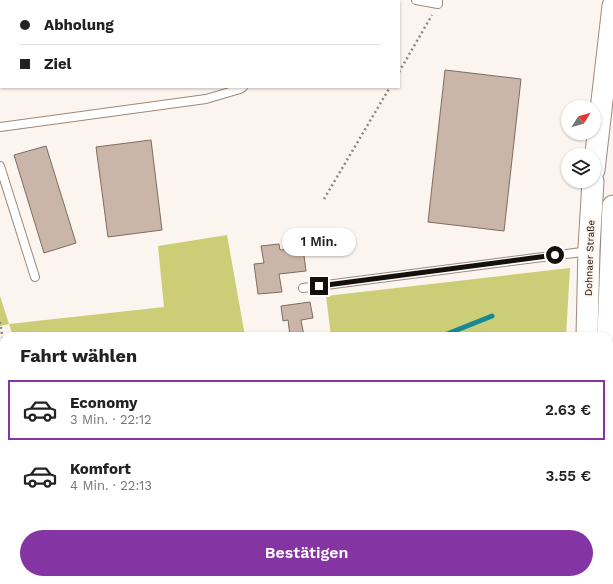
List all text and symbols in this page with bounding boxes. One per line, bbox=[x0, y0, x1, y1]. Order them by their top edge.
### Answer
text: Abholung bbox=[44, 16, 114, 34]
text: Ziel bbox=[44, 55, 71, 73]
north arrow bbox=[561, 100, 601, 140]
map controls bbox=[561, 100, 601, 188]
button: layers bbox=[561, 148, 601, 188]
street label: Dohnaer Straße bbox=[583, 219, 596, 296]
callout: 1 Min. bbox=[282, 228, 356, 256]
text: 1 Min. bbox=[301, 234, 337, 249]
route start bbox=[546, 246, 564, 264]
route end bbox=[310, 277, 328, 295]
text: Fahrt wählen bbox=[20, 345, 137, 366]
icon: car bbox=[22, 392, 58, 428]
text: Economy bbox=[70, 394, 137, 412]
text: 2.63 € bbox=[545, 401, 591, 419]
text: 3 Min. · 22:12 bbox=[70, 412, 152, 427]
icon: car bbox=[22, 458, 58, 494]
text: Komfort bbox=[70, 460, 131, 478]
text: 3.55 € bbox=[545, 467, 591, 485]
text: 4 Min. · 22:13 bbox=[70, 478, 152, 493]
button: Bestätigen bbox=[20, 530, 593, 576]

